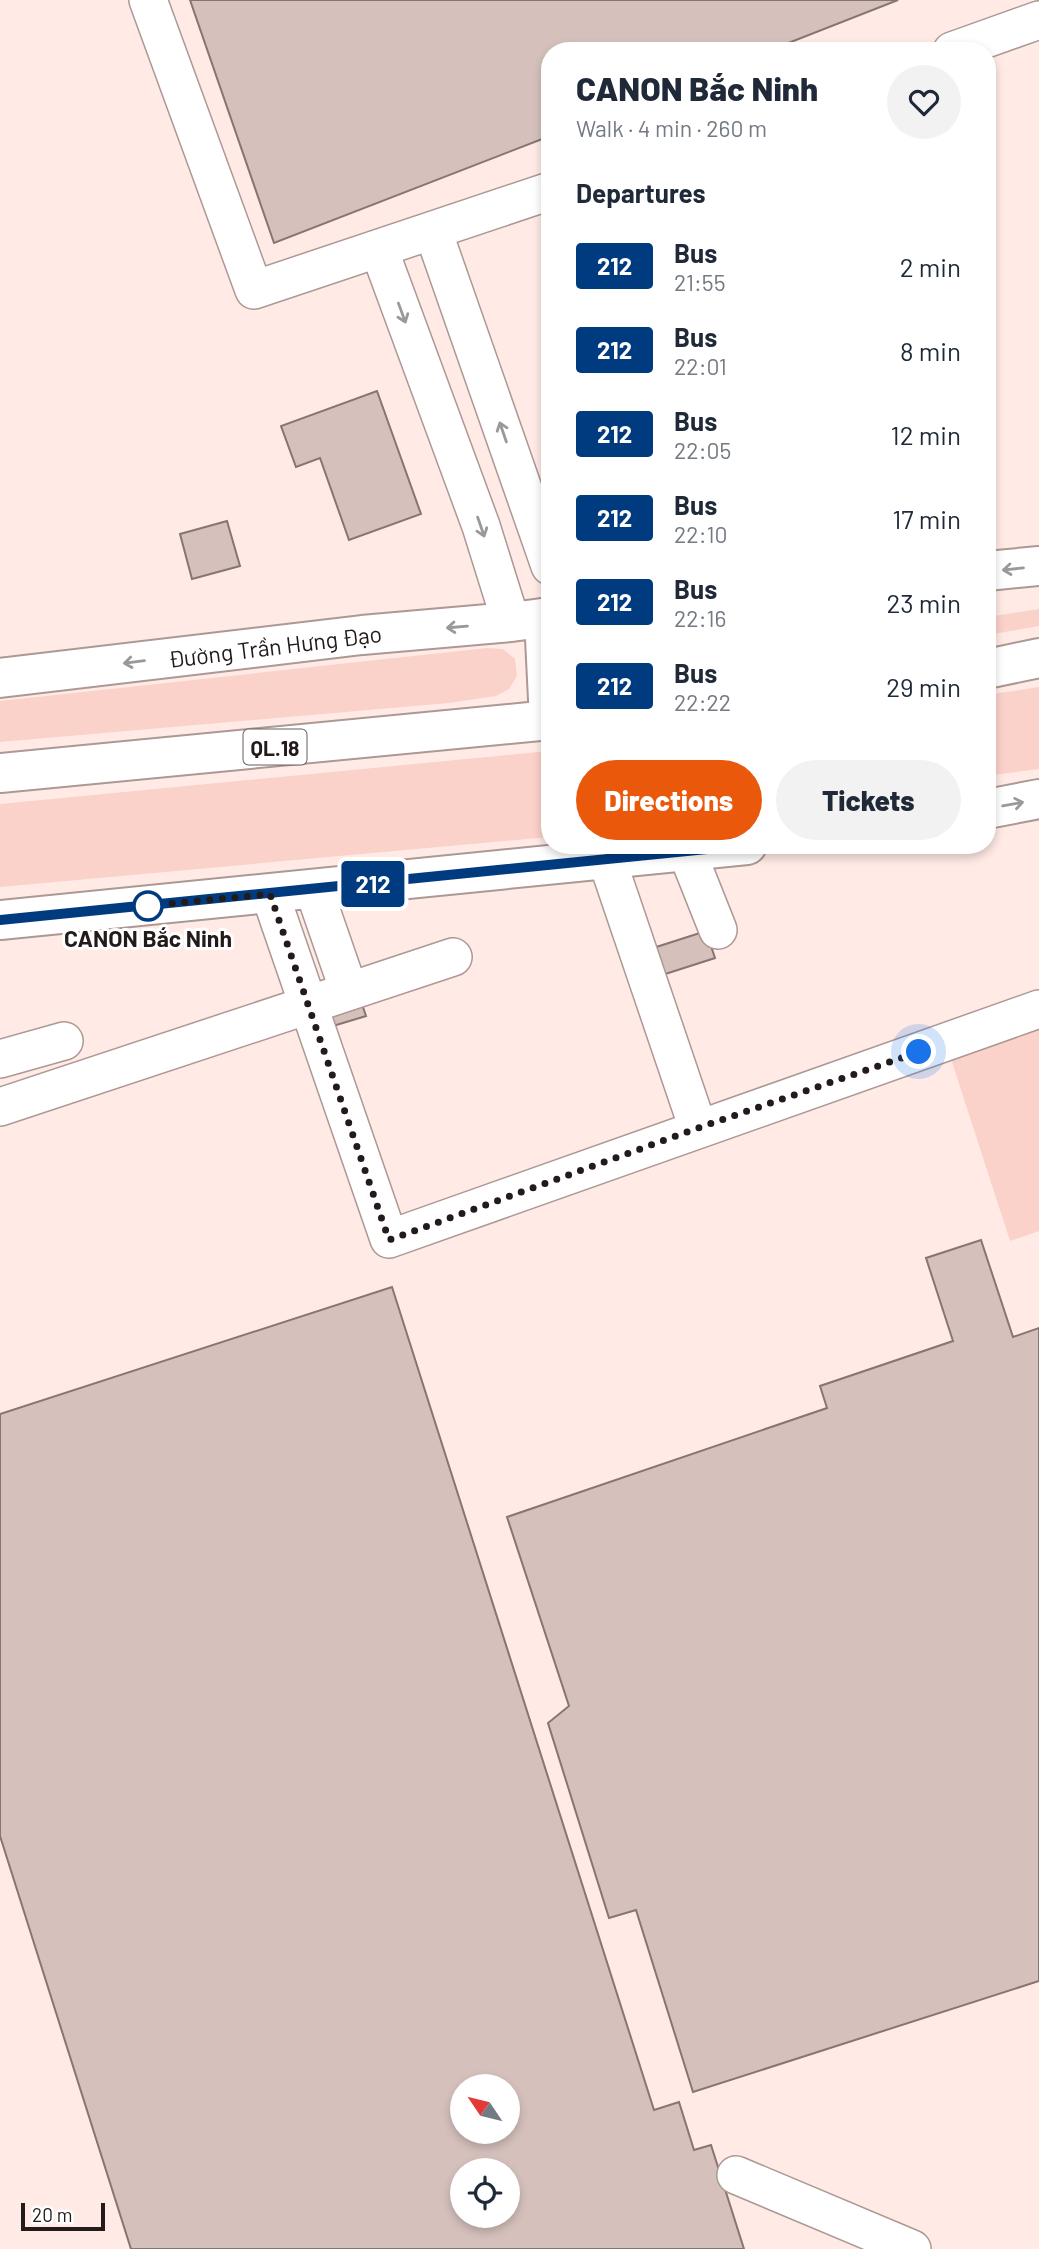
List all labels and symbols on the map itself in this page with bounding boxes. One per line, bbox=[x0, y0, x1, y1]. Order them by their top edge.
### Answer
one-way arrow bbox=[397, 302, 410, 324]
one-way arrow bbox=[496, 421, 508, 443]
one-way arrow bbox=[476, 515, 488, 537]
one-way arrow bbox=[1002, 563, 1025, 576]
street label: Đường Trần Hưng Đạo bbox=[167, 619, 383, 673]
one-way arrow bbox=[446, 621, 469, 634]
one-way arrow bbox=[123, 656, 146, 669]
road number: QL.18 bbox=[244, 730, 306, 764]
one-way arrow bbox=[1001, 797, 1024, 810]
line badge: 212 bbox=[333, 861, 413, 907]
marker: CANON Bắc Ninh bbox=[133, 891, 163, 921]
place label: CANON Bắc Ninh bbox=[64, 924, 232, 952]
your location bbox=[901, 1034, 936, 1069]
north arrow bbox=[450, 2074, 520, 2144]
scale bar bbox=[21, 2200, 105, 2232]

